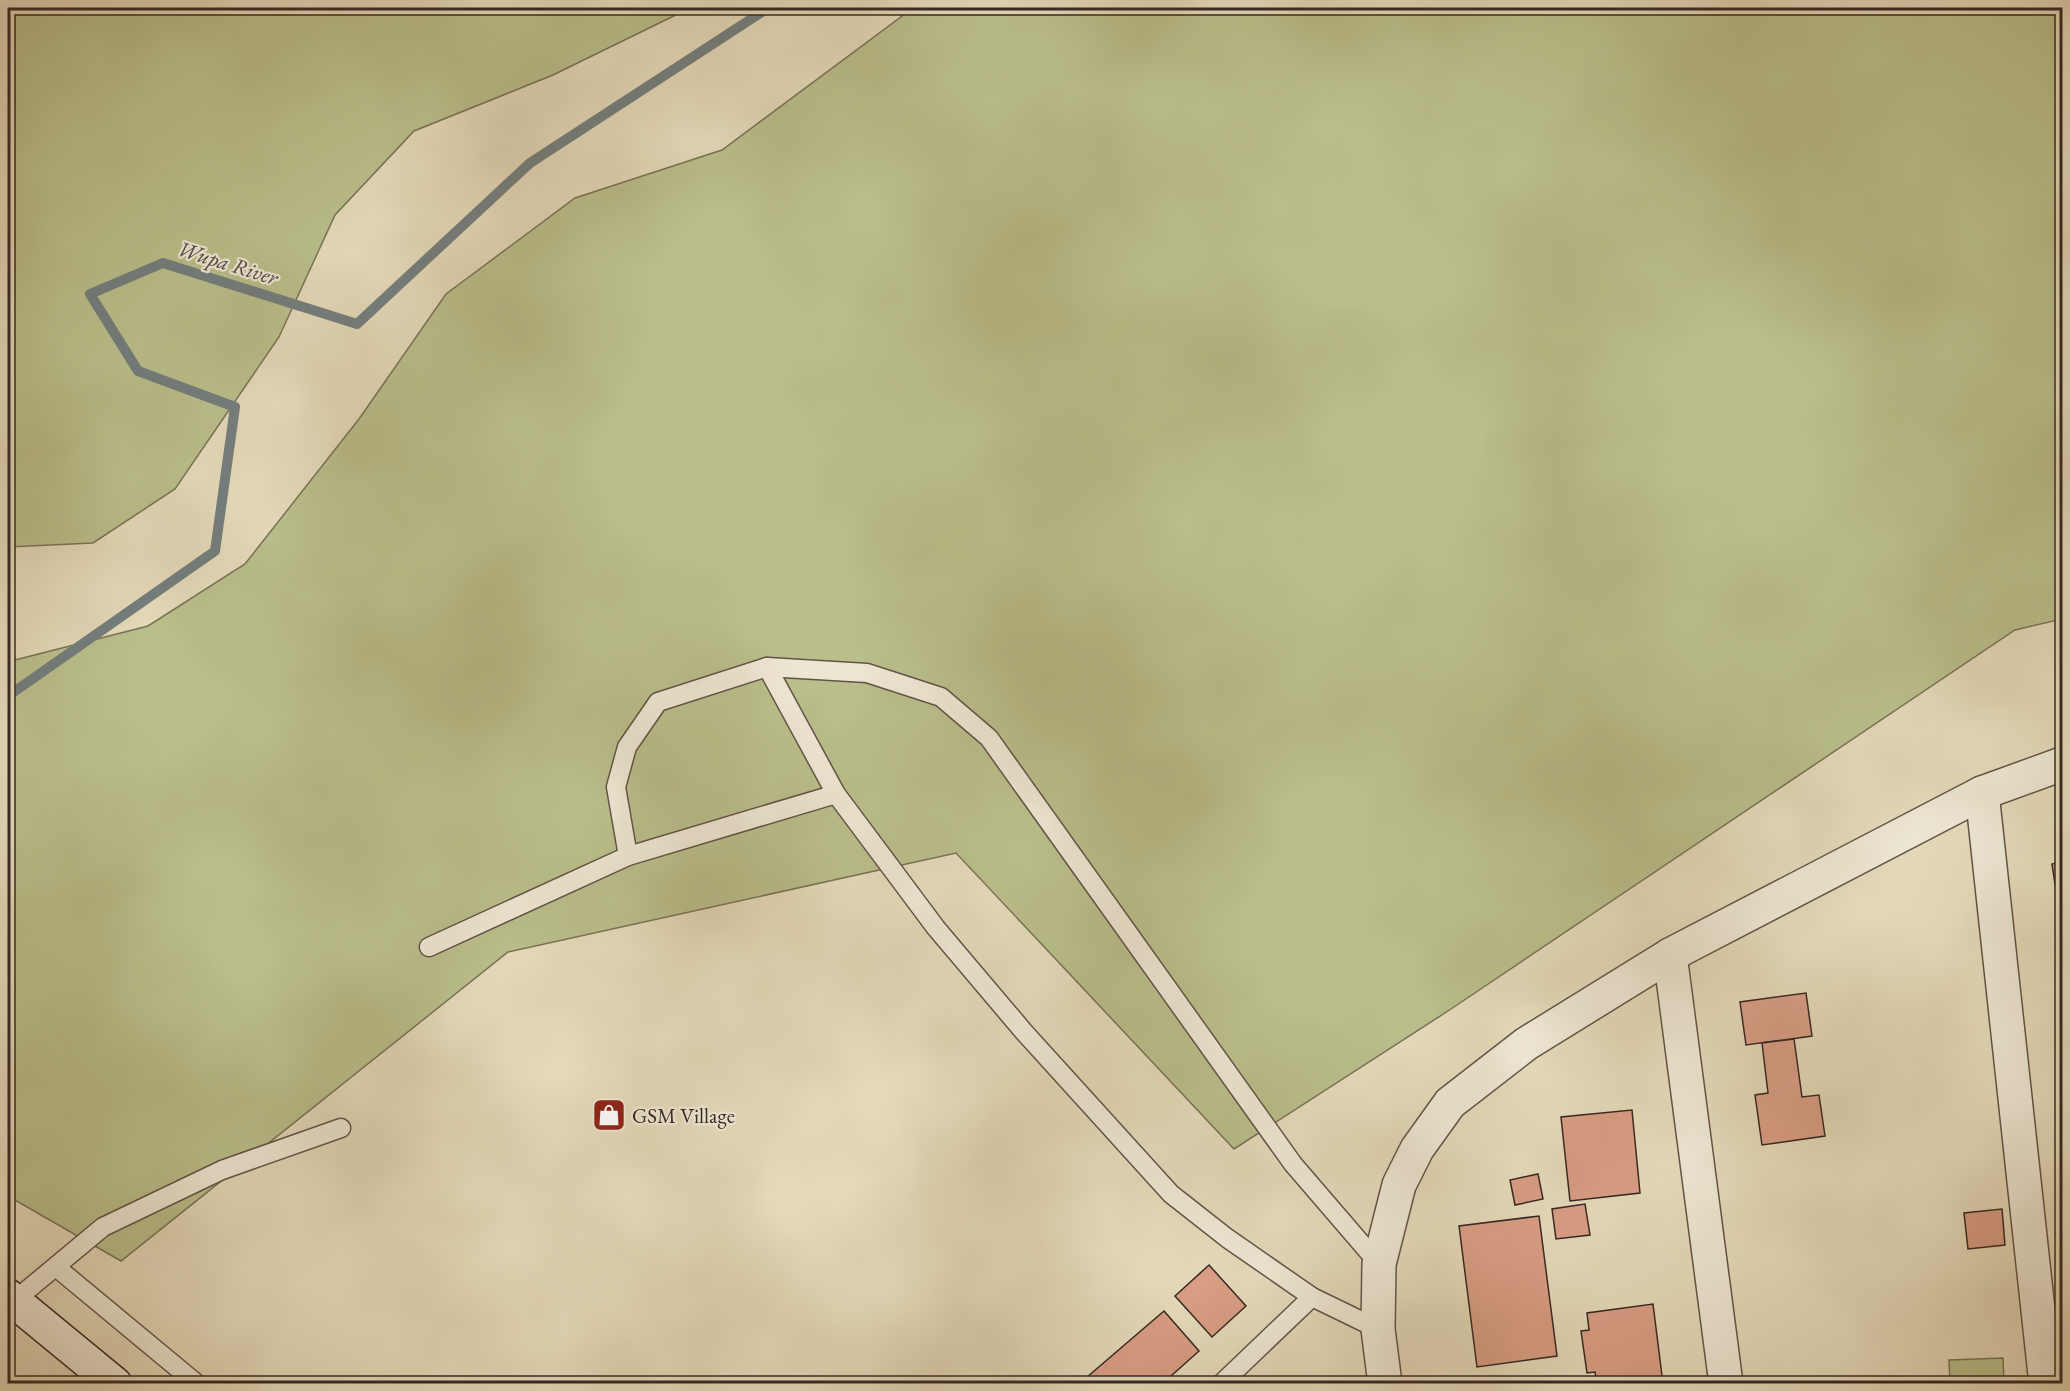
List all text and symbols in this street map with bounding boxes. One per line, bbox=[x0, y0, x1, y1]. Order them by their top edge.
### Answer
water label: Wupa River bbox=[174, 234, 283, 292]
shop icon: GSM Village bbox=[591, 1097, 627, 1133]
place label: GSM Village bbox=[632, 1102, 735, 1129]

